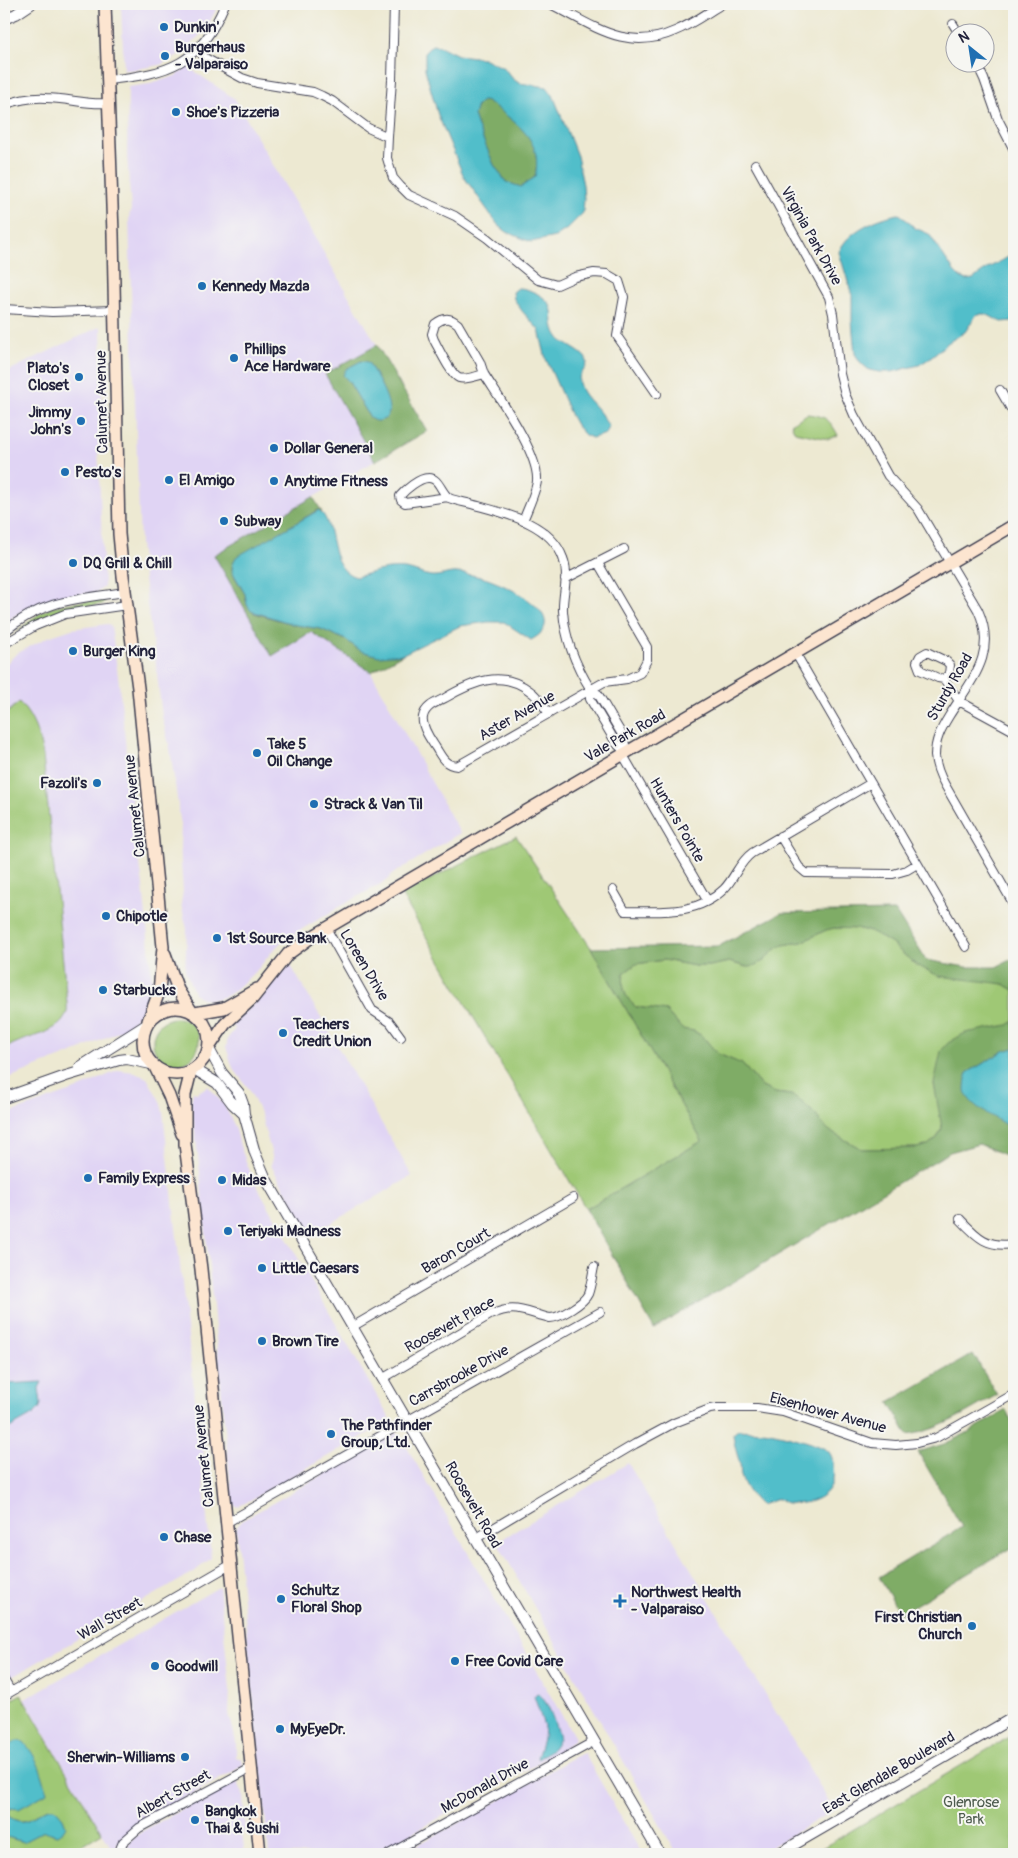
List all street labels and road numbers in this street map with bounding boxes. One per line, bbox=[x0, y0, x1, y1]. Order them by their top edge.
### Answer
street label: Virginia Park Drive bbox=[776, 183, 846, 289]
street label: Calumet Avenue bbox=[92, 350, 112, 454]
street label: Sturdy Road bbox=[923, 650, 977, 724]
street label: Aster Avenue bbox=[476, 686, 559, 745]
street label: Vale Park Road bbox=[581, 705, 669, 767]
street label: Calumet Avenue bbox=[120, 753, 150, 858]
street label: Hunters Pointe bbox=[645, 774, 709, 866]
street label: Loreen Drive bbox=[335, 926, 393, 1005]
street label: Baron Court bbox=[418, 1223, 495, 1278]
street label: Roosevelt Place bbox=[402, 1292, 499, 1357]
street label: Carrsbrooke Drive bbox=[406, 1340, 513, 1411]
street label: Eisenhower Avenue bbox=[768, 1388, 889, 1438]
street label: Calumet Avenue bbox=[189, 1403, 219, 1508]
street label: Roosevelt Road bbox=[441, 1458, 505, 1552]
street label: Wall Street bbox=[75, 1593, 146, 1645]
street label: East Glendale Boulevard bbox=[820, 1727, 958, 1819]
street label: McDonald Drive bbox=[438, 1754, 533, 1818]
street label: Albert Street bbox=[132, 1765, 215, 1823]

